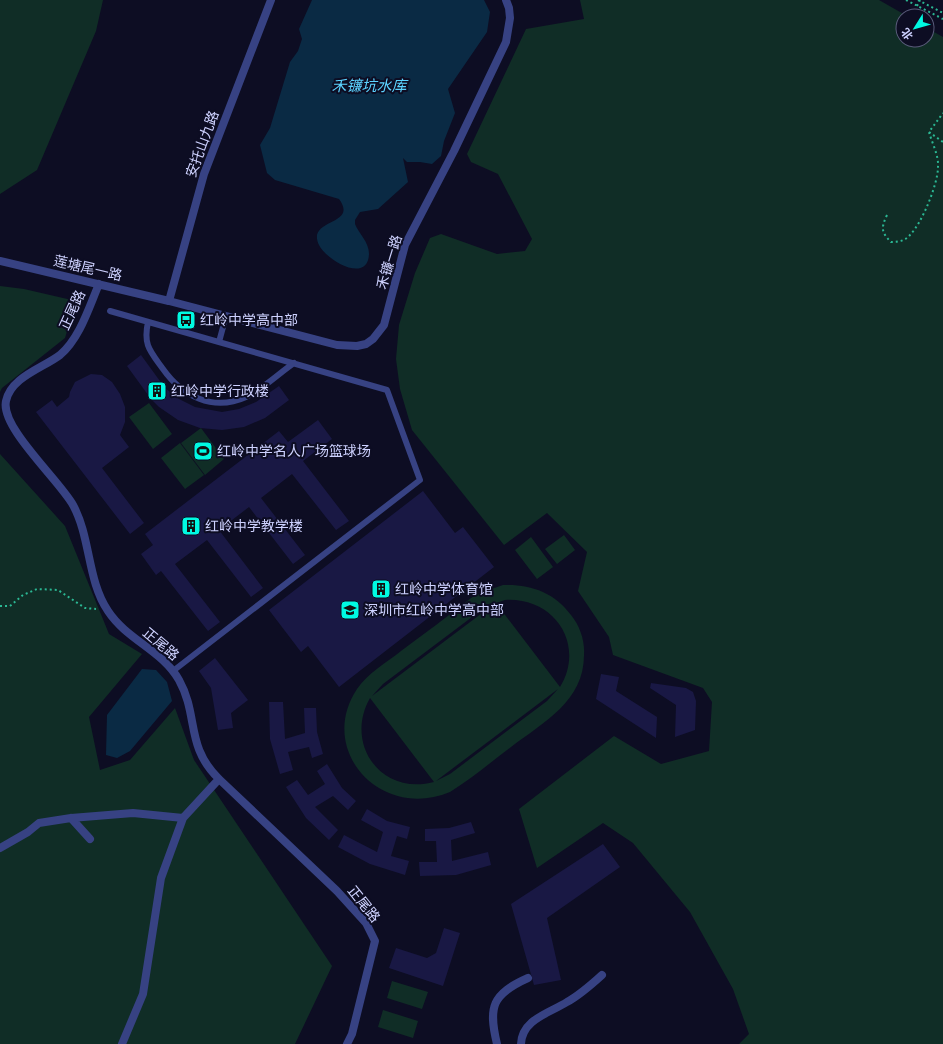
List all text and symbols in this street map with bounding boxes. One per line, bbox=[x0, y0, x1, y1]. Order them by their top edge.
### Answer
north arrow bbox=[895, 8, 935, 48]
text: 北 bbox=[898, 25, 916, 43]
water label: 禾镰坑水库 bbox=[331, 76, 409, 95]
street label: 安托山九路 bbox=[182, 108, 222, 180]
street label: 禾镰一路 bbox=[372, 233, 406, 291]
street label: 莲塘尾一路 bbox=[52, 251, 124, 285]
street label: 正尾路 bbox=[55, 287, 89, 333]
bus stop icon: 红岭中学高中部 bbox=[175, 309, 197, 331]
place label: 红岭中学高中部 bbox=[200, 311, 298, 329]
building icon: 红岭中学行政楼 bbox=[146, 380, 168, 402]
place label: 红岭中学行政楼 bbox=[171, 382, 269, 400]
sports icon: 红岭中学名人广场篮球场 bbox=[192, 440, 214, 462]
place label: 红岭中学名人广场篮球场 bbox=[217, 442, 371, 460]
building icon: 红岭中学教学楼 bbox=[180, 515, 202, 537]
place label: 红岭中学教学楼 bbox=[205, 517, 303, 535]
building icon: 红岭中学体育馆 bbox=[370, 578, 392, 600]
place label: 红岭中学体育馆 bbox=[395, 580, 493, 598]
school or university icon: 深圳市红岭中学高中部 bbox=[339, 599, 361, 621]
place label: 深圳市红岭中学高中部 bbox=[364, 601, 504, 619]
street label: 正尾路 bbox=[139, 624, 183, 664]
street label: 正尾路 bbox=[344, 882, 384, 926]

